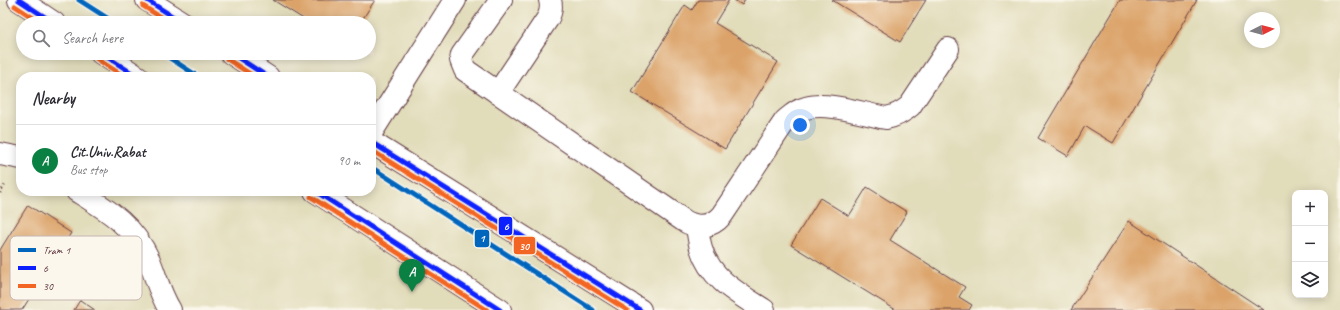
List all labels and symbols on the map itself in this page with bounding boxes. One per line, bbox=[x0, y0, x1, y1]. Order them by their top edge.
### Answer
north arrow bbox=[1244, 12, 1280, 48]
your location bbox=[790, 115, 810, 135]
line badge: 6 bbox=[498, 216, 513, 236]
text: 6 bbox=[503, 219, 509, 233]
line badge: 1 bbox=[474, 229, 490, 248]
text: 1 bbox=[480, 231, 486, 245]
legend bbox=[10, 236, 142, 300]
line badge: 30 bbox=[513, 236, 536, 255]
text: 30 bbox=[519, 239, 530, 253]
text: Tram 1 bbox=[43, 243, 71, 257]
pin: A bbox=[399, 259, 425, 292]
text: 6 bbox=[43, 261, 49, 275]
text: 30 bbox=[43, 279, 54, 293]

